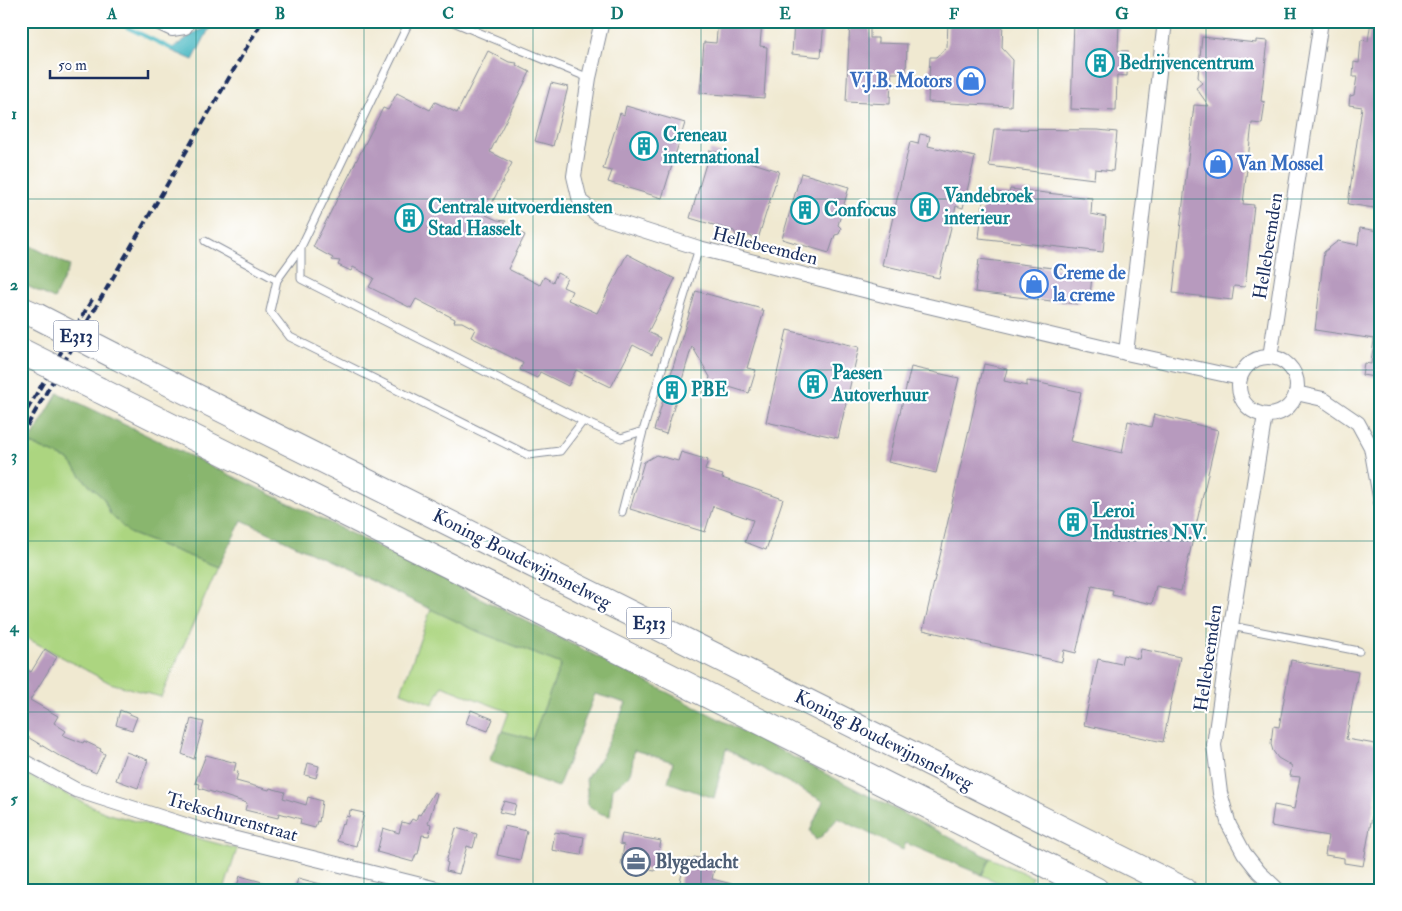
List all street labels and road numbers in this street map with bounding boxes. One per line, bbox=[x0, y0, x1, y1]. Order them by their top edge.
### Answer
street label: Hellebeemden bbox=[1248, 191, 1288, 301]
street label: Hellebeemden bbox=[710, 221, 820, 271]
road number: E313 bbox=[54, 321, 98, 352]
street label: Koning Boudewijnsnelweg bbox=[429, 503, 616, 615]
street label: Hellebeemden bbox=[1189, 603, 1227, 713]
road number: E313 bbox=[626, 608, 672, 638]
street label: Koning Boudewijnsnelweg bbox=[791, 684, 978, 796]
street label: Trekschurenstraat bbox=[163, 787, 301, 847]

